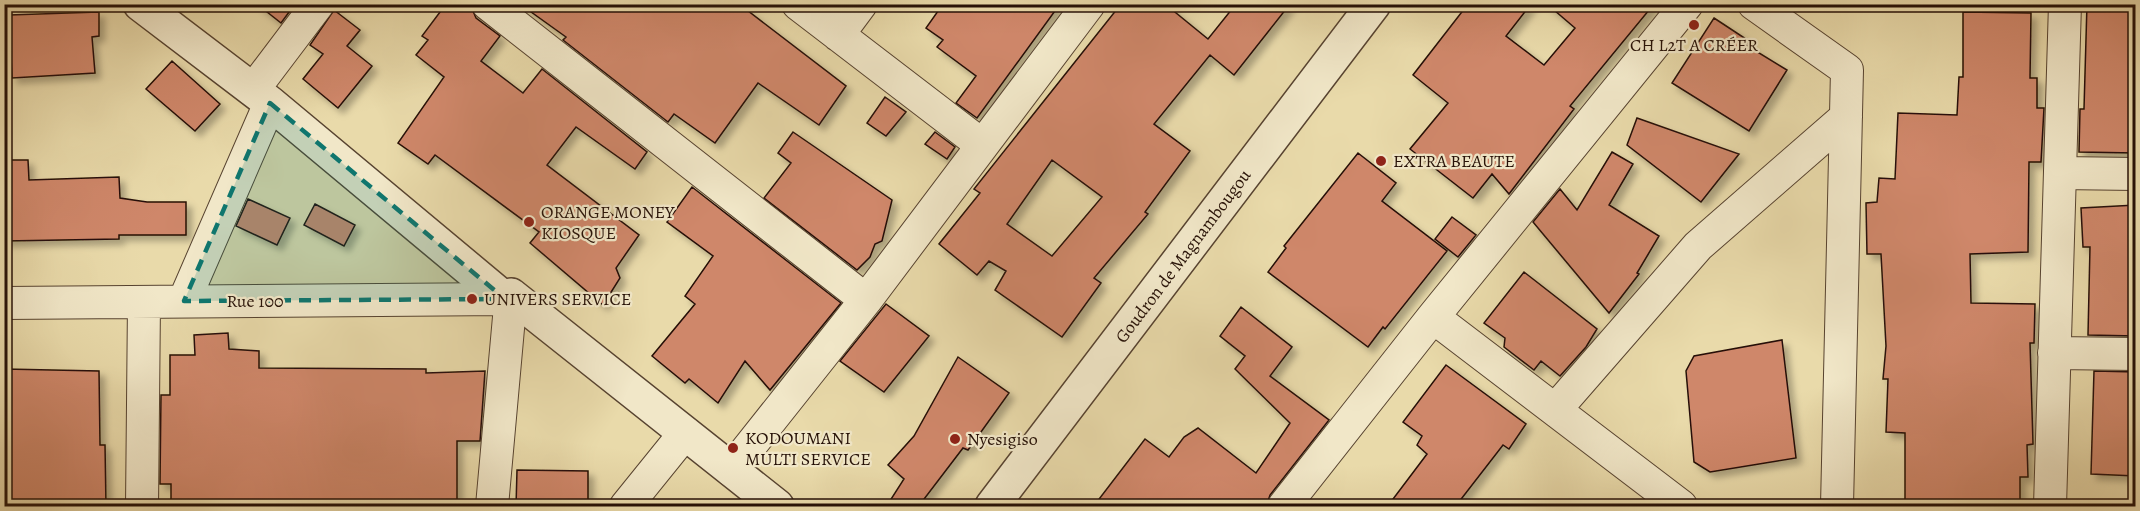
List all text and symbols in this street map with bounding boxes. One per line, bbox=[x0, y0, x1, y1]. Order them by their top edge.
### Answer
marker: CH L2T A CRÉER bbox=[1687, 18, 1701, 32]
place label: CH L2T A CRÉER bbox=[1630, 33, 1758, 57]
place label: EXTRA BEAUTE bbox=[1393, 149, 1515, 173]
marker: EXTRA BEAUTE bbox=[1374, 154, 1388, 168]
street label: Goudron de Magnambougou bbox=[1110, 164, 1256, 348]
place label: ORANGE MONEY KIOSQUE bbox=[541, 200, 676, 245]
marker: ORANGE MONEY KIOSQUE bbox=[522, 215, 536, 229]
place label: UNIVERS SERVICE bbox=[484, 287, 631, 311]
street label: Rue 100 bbox=[226, 289, 284, 313]
marker: UNIVERS SERVICE bbox=[465, 292, 479, 306]
place label: KODOUMANI MULTI SERVICE bbox=[745, 426, 871, 471]
place label: Nyesigiso bbox=[967, 427, 1038, 451]
marker: Nyesigiso bbox=[948, 432, 962, 446]
marker: KODOUMANI MULTI SERVICE bbox=[726, 441, 740, 455]

